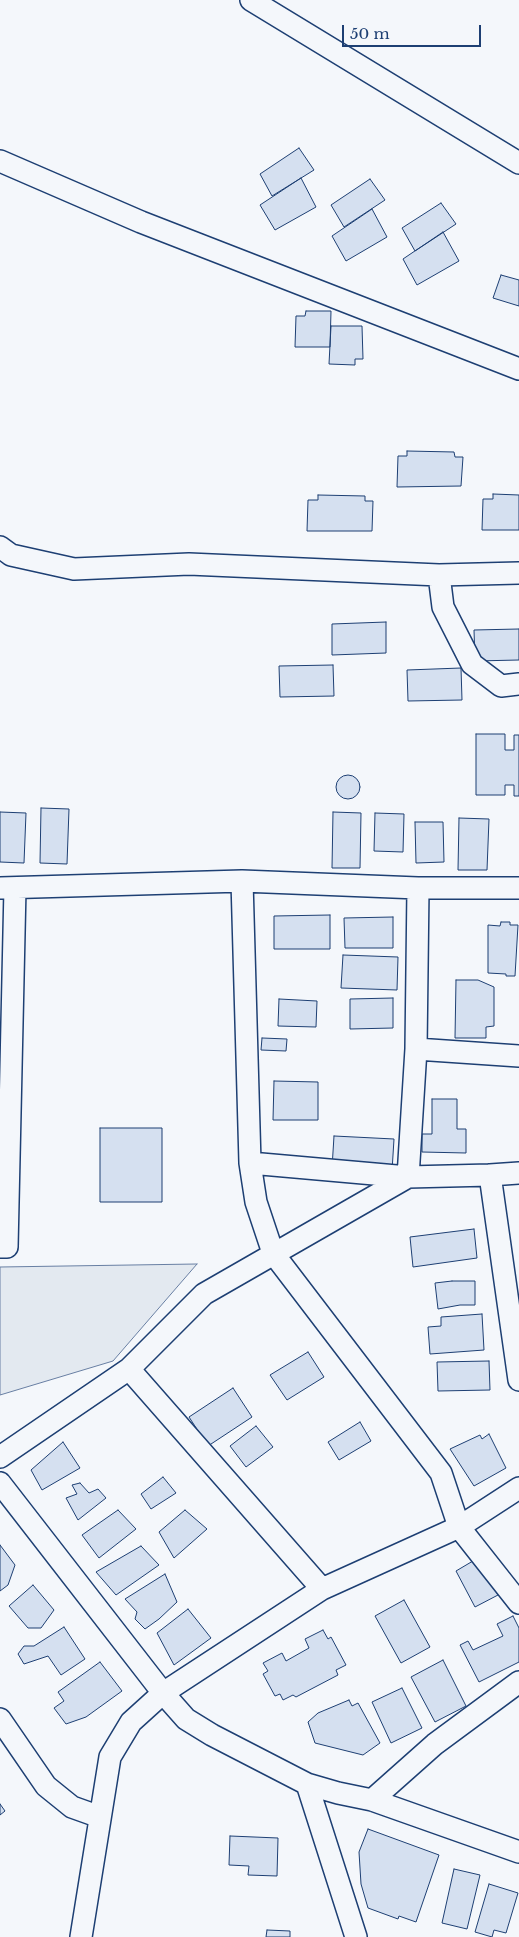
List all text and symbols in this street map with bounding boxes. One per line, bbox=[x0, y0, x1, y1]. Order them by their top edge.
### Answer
scale bar bbox=[344, 15, 483, 47]
text: 50 m bbox=[350, 24, 390, 43]

